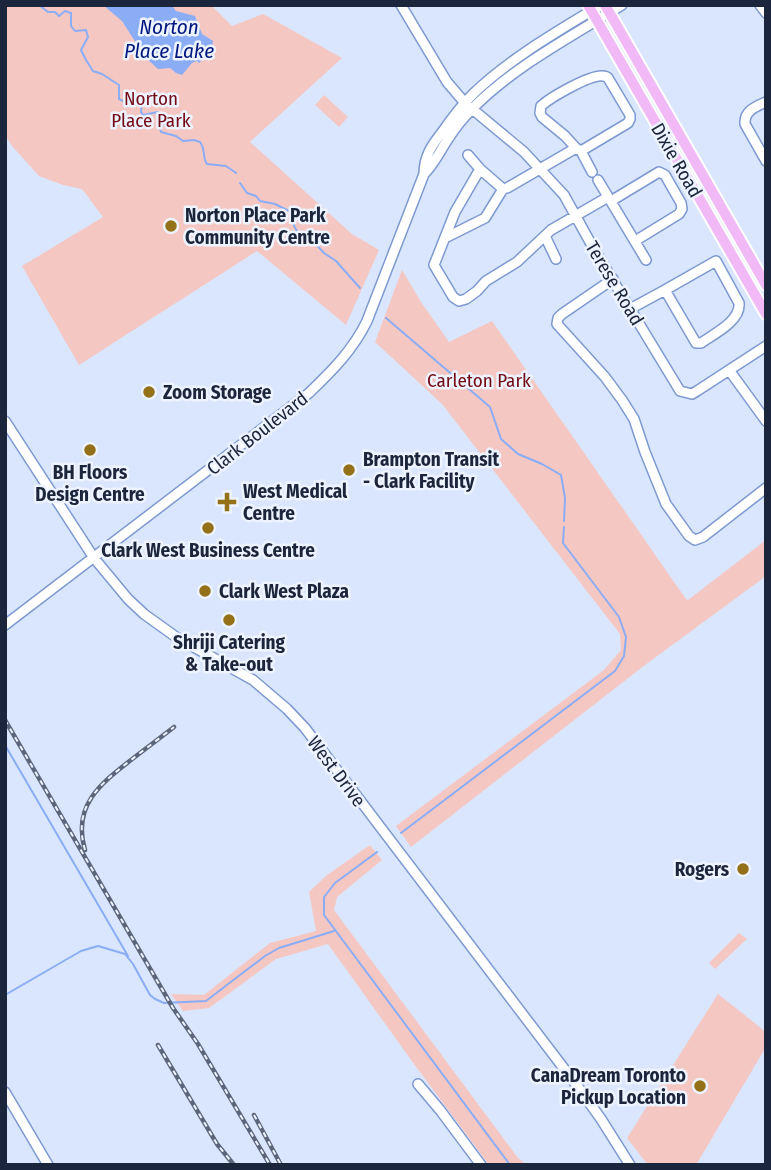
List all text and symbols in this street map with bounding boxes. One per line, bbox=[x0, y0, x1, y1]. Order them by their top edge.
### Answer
water label: Norton Place Lake bbox=[124, 14, 214, 64]
park label: Norton Place Park bbox=[111, 87, 191, 132]
street label: Dixie Road bbox=[646, 119, 707, 202]
place label: Norton Place Park Community Centre bbox=[185, 204, 330, 249]
marker: Norton Place Park Community Centre bbox=[163, 218, 179, 234]
street label: Terese Road bbox=[581, 237, 649, 329]
park label: Carleton Park bbox=[427, 369, 531, 392]
place label: Zoom Storage bbox=[163, 381, 272, 404]
marker: Zoom Storage bbox=[141, 384, 157, 400]
street label: Clark Boulevard bbox=[202, 387, 312, 480]
marker: BH Floors Design Centre bbox=[82, 442, 98, 458]
place label: Brampton Transit - Clark Facility bbox=[363, 448, 499, 493]
place label: BH Floors Design Centre bbox=[35, 461, 145, 506]
marker: Brampton Transit - Clark Facility bbox=[341, 462, 357, 478]
place label: West Medical Centre bbox=[243, 480, 348, 525]
marker: West Medical Centre bbox=[217, 492, 237, 512]
marker: Clark West Business Centre bbox=[200, 520, 216, 536]
place label: Clark West Business Centre bbox=[101, 539, 315, 562]
place label: Clark West Plaza bbox=[219, 580, 349, 603]
marker: Clark West Plaza bbox=[197, 583, 213, 599]
marker: Shriji Catering & Take-out bbox=[221, 612, 237, 628]
place label: Shriji Catering & Take-out bbox=[173, 631, 286, 676]
street label: West Drive bbox=[303, 731, 371, 811]
place label: Rogers bbox=[675, 858, 730, 881]
marker: Rogers bbox=[735, 861, 751, 877]
place label: CanaDream Toronto Pickup Location bbox=[531, 1064, 686, 1109]
marker: CanaDream Toronto Pickup Location bbox=[692, 1078, 708, 1094]

